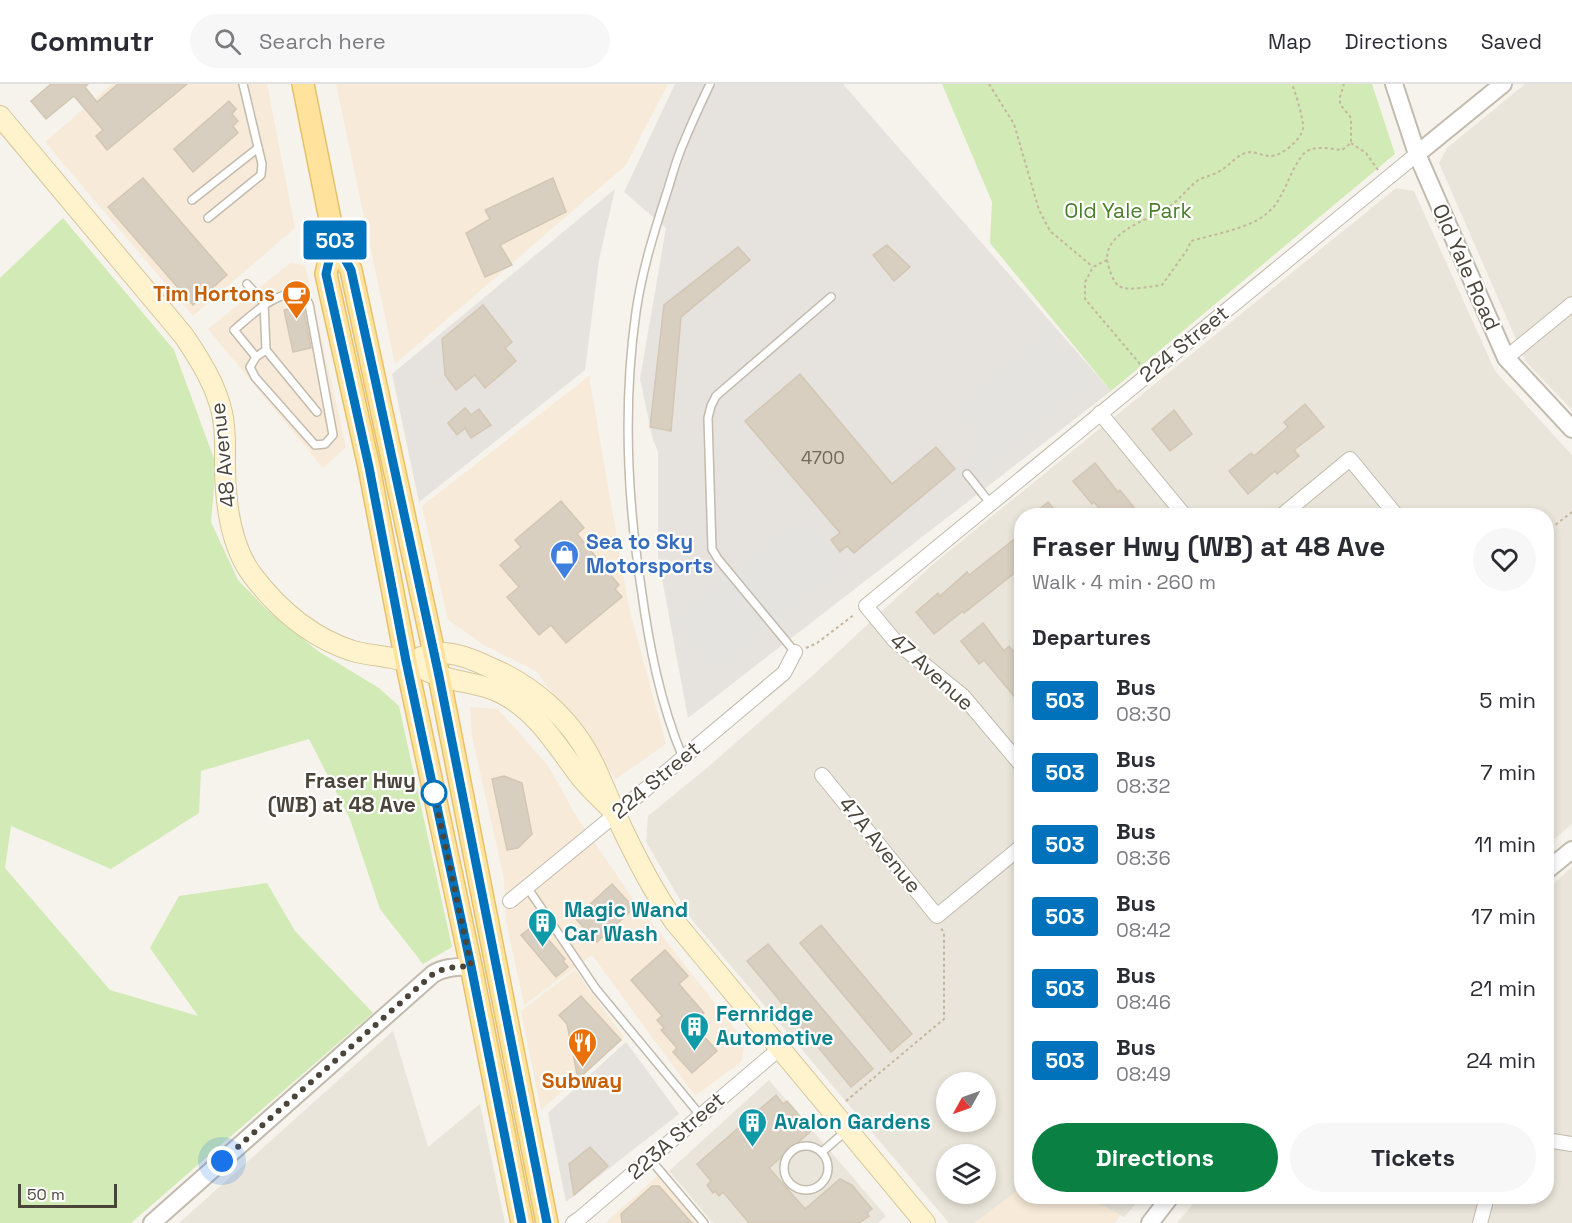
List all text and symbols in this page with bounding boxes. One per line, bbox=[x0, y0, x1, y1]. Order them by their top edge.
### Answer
search box bbox=[190, 14, 610, 68]
text: Commutr bbox=[30, 23, 154, 59]
icon: search bbox=[211, 25, 244, 58]
text: Search here bbox=[259, 27, 386, 55]
text: Map bbox=[1268, 28, 1312, 55]
text: Directions bbox=[1345, 28, 1448, 55]
text: Saved bbox=[1481, 28, 1542, 55]
park label: Old Yale Park bbox=[1064, 197, 1192, 224]
street label: Old Yale Road bbox=[1427, 199, 1506, 334]
line badge: 503 bbox=[300, 220, 370, 260]
text: 503 bbox=[316, 227, 354, 254]
cafe icon: Tim Hortons bbox=[280, 278, 312, 320]
place label: Tim Hortons bbox=[153, 280, 275, 307]
street label: 224 Street bbox=[1133, 299, 1234, 388]
street label: 48 Avenue bbox=[204, 401, 241, 509]
house number: 4700 bbox=[801, 446, 845, 469]
place label: Sea to Sky Motorsports bbox=[586, 528, 713, 579]
text: Fraser Hwy (WB) at 48 Ave bbox=[1032, 528, 1385, 564]
button: heart bbox=[1473, 528, 1536, 591]
shop icon: Sea to Sky Motorsports bbox=[549, 538, 581, 580]
text: Walk · 4 min · 260 m bbox=[1032, 569, 1216, 595]
text: Departures bbox=[1032, 623, 1151, 651]
street label: 47 Avenue bbox=[885, 627, 980, 716]
text: Bus bbox=[1116, 673, 1156, 701]
text: 5 min bbox=[1479, 686, 1536, 714]
text: 503 bbox=[1046, 687, 1084, 714]
text: 08:30 bbox=[1116, 701, 1171, 727]
street label: 224 Street bbox=[606, 735, 705, 824]
text: Bus bbox=[1116, 745, 1156, 773]
text: 7 min bbox=[1480, 758, 1536, 786]
text: 503 bbox=[1046, 759, 1084, 786]
place label: Fraser Hwy (WB) at 48 Ave bbox=[268, 767, 416, 818]
text: 08:32 bbox=[1116, 773, 1170, 799]
marker: Fraser Hwy (WB) at 48 Ave bbox=[421, 780, 447, 806]
street label: 47A Avenue bbox=[833, 791, 928, 898]
text: Bus bbox=[1116, 817, 1156, 845]
text: 11 min bbox=[1474, 830, 1536, 858]
text: 503 bbox=[1046, 831, 1084, 858]
text: 08:36 bbox=[1116, 845, 1171, 871]
text: Bus bbox=[1116, 889, 1156, 917]
place label: Magic Wand Car Wash bbox=[564, 896, 688, 947]
text: 17 min bbox=[1471, 902, 1536, 930]
text: 503 bbox=[1046, 903, 1084, 930]
building icon: Magic Wand Car Wash bbox=[527, 906, 559, 948]
text: 08:42 bbox=[1116, 917, 1171, 943]
text: Bus bbox=[1116, 961, 1156, 989]
text: 21 min bbox=[1470, 974, 1536, 1002]
text: 503 bbox=[1046, 975, 1084, 1002]
text: 08:46 bbox=[1116, 989, 1171, 1015]
place label: Fernridge Automotive bbox=[716, 1000, 833, 1051]
building icon: Fernridge Automotive bbox=[679, 1010, 711, 1052]
restaurant icon: Subway bbox=[566, 1026, 598, 1068]
text: Bus bbox=[1116, 1033, 1156, 1061]
text: 24 min bbox=[1466, 1046, 1536, 1074]
text: 503 bbox=[1046, 1047, 1084, 1074]
text: 08:49 bbox=[1116, 1061, 1171, 1087]
place label: Subway bbox=[542, 1067, 622, 1094]
north arrow bbox=[936, 1072, 996, 1132]
map controls bbox=[936, 1072, 996, 1204]
street label: 223A Street bbox=[621, 1086, 730, 1185]
building icon: Avalon Gardens bbox=[737, 1106, 769, 1148]
place label: Avalon Gardens bbox=[774, 1108, 931, 1135]
button: Directions bbox=[1032, 1123, 1278, 1192]
button: Tickets bbox=[1290, 1123, 1536, 1192]
button: layers bbox=[936, 1144, 996, 1204]
your location bbox=[207, 1146, 237, 1176]
scale bar bbox=[18, 1181, 117, 1208]
text: 50 m bbox=[27, 1184, 65, 1205]

